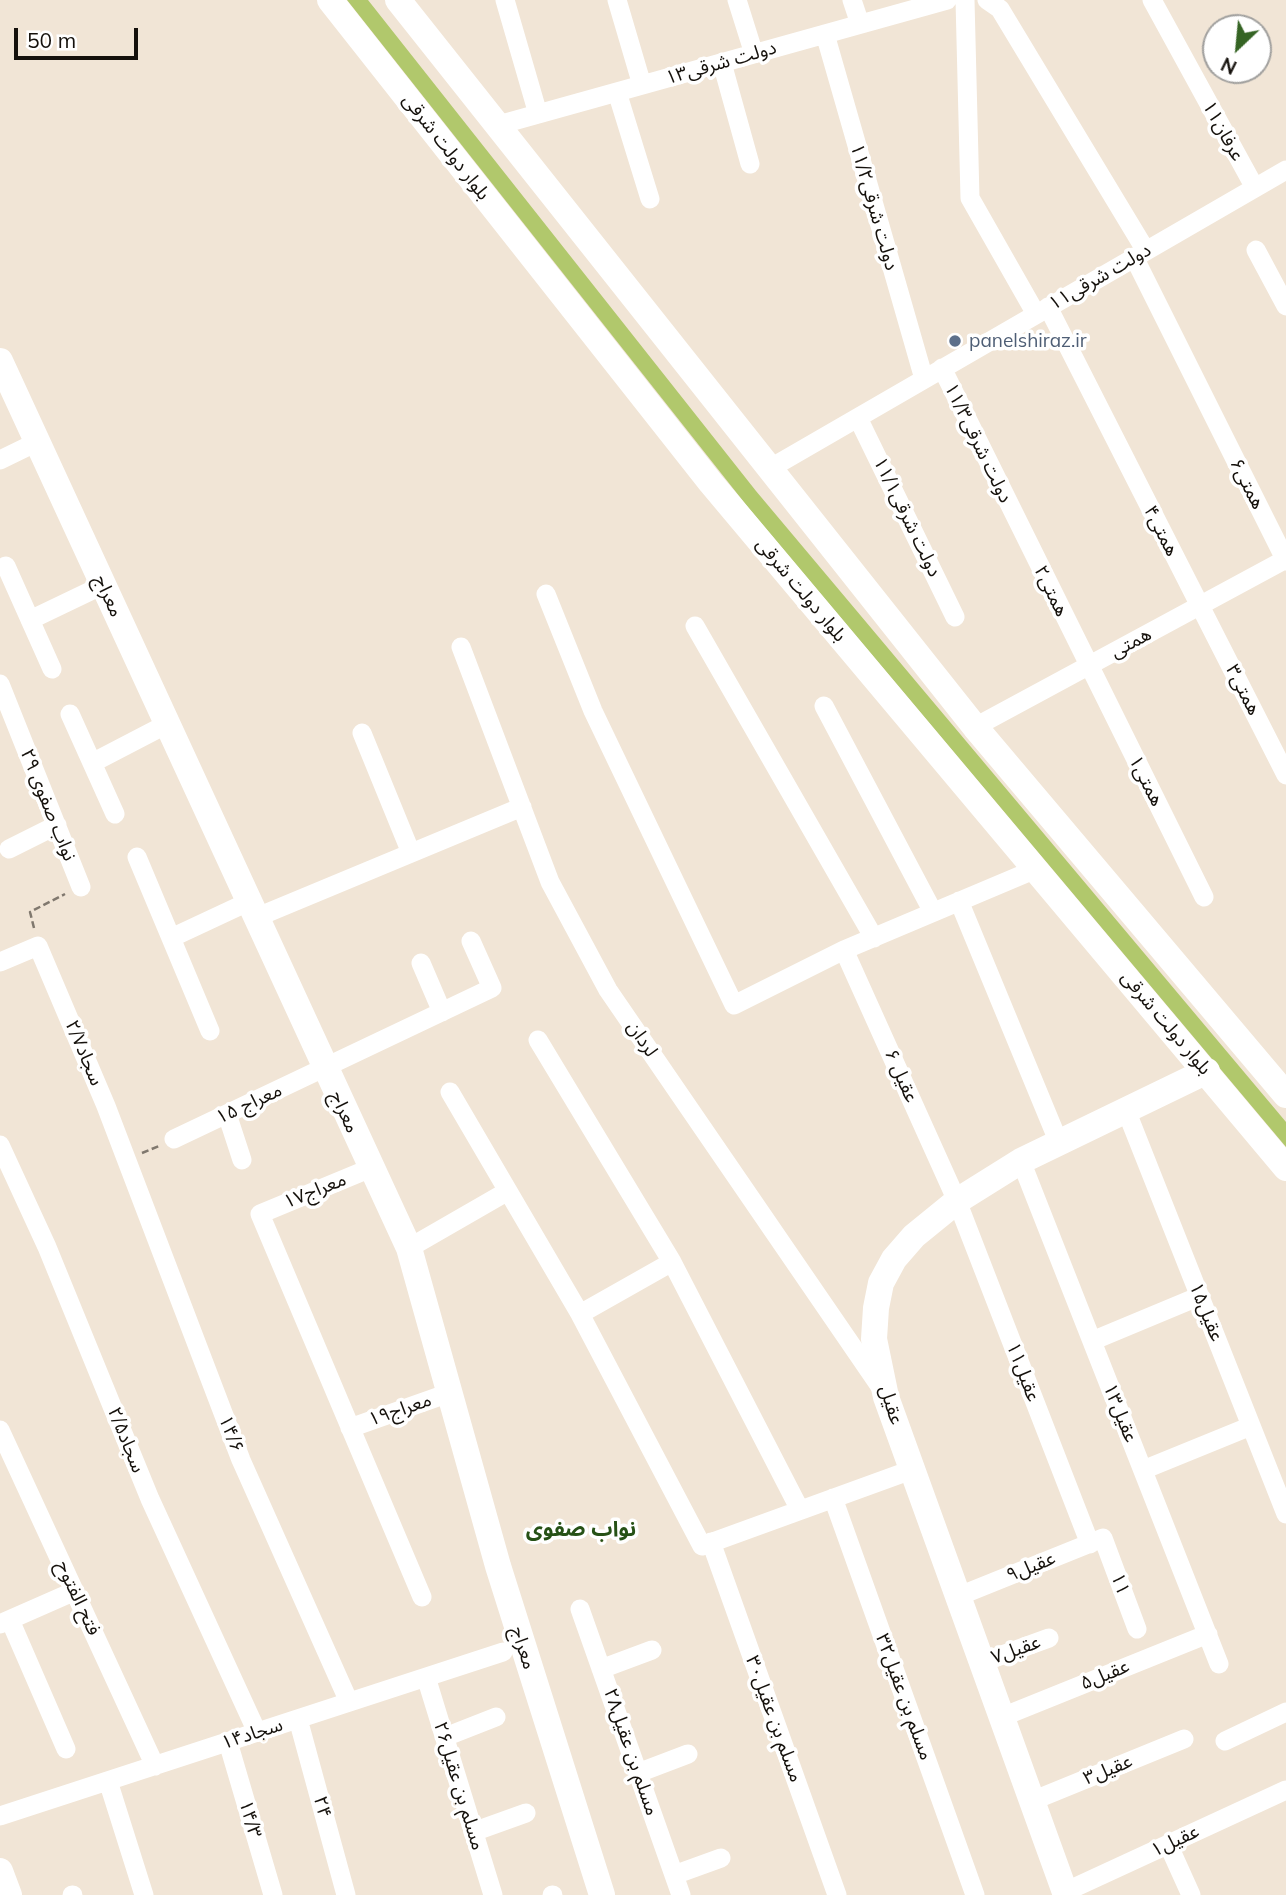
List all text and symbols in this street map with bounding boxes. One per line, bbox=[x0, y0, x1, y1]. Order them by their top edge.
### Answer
scale bar bbox=[18, 14, 142, 58]
north arrow bbox=[1202, 14, 1272, 84]
text: 50 m bbox=[27, 27, 76, 53]
street label: ۱۳دولت شرقی bbox=[663, 36, 779, 90]
text: N bbox=[1217, 52, 1240, 80]
street label: بلوار دولت شرقی bbox=[397, 89, 495, 205]
street label: ۱۱عرفان bbox=[1197, 97, 1249, 165]
street label: ۱۱/۲دولت شرقی bbox=[845, 141, 903, 273]
street label: ۱۱دولت شرقی bbox=[1045, 239, 1155, 315]
place label: panelshiraz.ir bbox=[969, 330, 1087, 352]
marker: panelshiraz.ir bbox=[947, 333, 963, 349]
street label: ۱۱/۳دولت شرقی bbox=[939, 379, 1017, 507]
street label: ۱۱/۱دولت شرقی bbox=[868, 453, 946, 581]
street label: ۶همتی bbox=[1225, 455, 1269, 513]
street label: ۴همتی bbox=[1139, 502, 1183, 560]
street label: بلوار دولت شرقی bbox=[751, 533, 851, 647]
street label: ۲همتی bbox=[1029, 562, 1073, 620]
street label: معراج bbox=[88, 571, 128, 621]
street label: همتی bbox=[1107, 623, 1155, 663]
street label: ۳همتی bbox=[1221, 661, 1265, 719]
street label: نواب صفوی ۲۹ bbox=[15, 746, 81, 864]
street label: ۱همتی bbox=[1124, 752, 1168, 810]
street label: بلوار دولت شرقی bbox=[1116, 966, 1216, 1080]
street label: سجاد۲/۷ bbox=[60, 1017, 108, 1089]
street label: لردان bbox=[622, 1017, 662, 1061]
street label: عقیل ۶ bbox=[879, 1046, 923, 1106]
street label: معراج ۱۵ bbox=[212, 1079, 286, 1129]
street label: معراج bbox=[324, 1087, 364, 1137]
street label: معراج۱۷ bbox=[280, 1168, 350, 1214]
street label: عقیل۱۵ bbox=[1184, 1279, 1228, 1345]
street label: عقیل۱۱ bbox=[1001, 1339, 1045, 1405]
street label: عقیل۱۳ bbox=[1098, 1380, 1142, 1446]
street label: عقیل bbox=[874, 1382, 908, 1428]
street label: معراج۱۹ bbox=[365, 1389, 435, 1431]
street label: ۲/۵سجاد bbox=[103, 1404, 149, 1476]
street label: ۱۴/۶ bbox=[214, 1412, 248, 1456]
district label: نواب صفوی bbox=[526, 1517, 636, 1543]
street label: عقیل۹ bbox=[1003, 1547, 1059, 1587]
street label: فتح الفتوح bbox=[51, 1557, 105, 1639]
street label: ۱۱ bbox=[1106, 1570, 1134, 1598]
street label: معراج bbox=[505, 1624, 541, 1672]
street label: مسلم بن عقیل۳۲ bbox=[871, 1631, 937, 1763]
street label: عقیل۷ bbox=[988, 1631, 1044, 1669]
street label: مسلم بن عقیل۳۰ bbox=[741, 1653, 807, 1785]
street label: عقیل۵ bbox=[1077, 1655, 1133, 1695]
street label: مسلم بن عقیل۲۸ bbox=[599, 1685, 663, 1819]
street label: ۱۴سجاد bbox=[218, 1713, 286, 1755]
street label: مسلم بن عقیل۲۶ bbox=[429, 1719, 489, 1853]
street label: عقیل۳ bbox=[1080, 1750, 1136, 1790]
street label: ۲۴ bbox=[308, 1794, 336, 1820]
street label: ۱۴/۳ bbox=[234, 1798, 266, 1840]
street label: عقیل۱ bbox=[1147, 1820, 1203, 1862]

